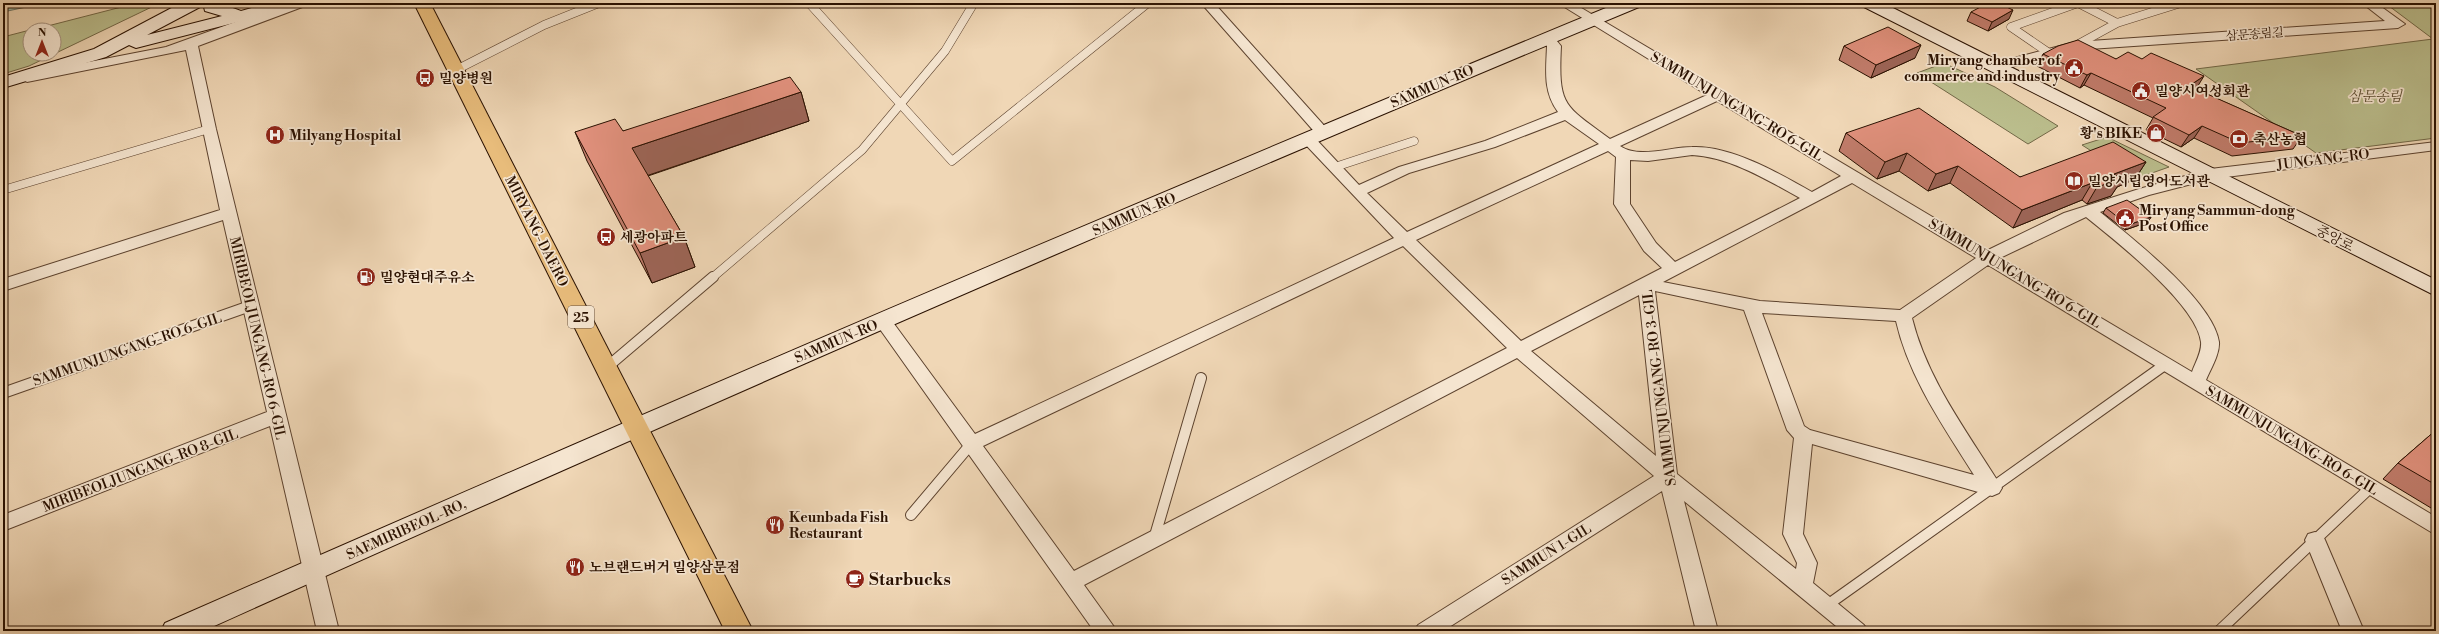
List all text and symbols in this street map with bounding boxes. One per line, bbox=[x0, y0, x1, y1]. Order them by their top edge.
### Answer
north arrow bbox=[22, 22, 62, 62]
street label: 삼문송림길 bbox=[2226, 25, 2284, 44]
text: N bbox=[38, 26, 47, 40]
street label: SAMMUNJUNGANG-RO 6-GIL bbox=[1647, 48, 1826, 166]
place label: Miryang chamber of commerce and industry bbox=[1904, 52, 2062, 86]
public building icon: Miryang chamber of commerce and industry bbox=[2063, 57, 2085, 79]
street label: SAMMUN-RO bbox=[1388, 61, 1477, 113]
bus stop icon: 밀양병원 bbox=[414, 67, 436, 89]
place label: 밀양병원 bbox=[439, 70, 493, 88]
public building icon: 밀양시여성회관 bbox=[2130, 80, 2152, 102]
place label: 밀양시여성회관 bbox=[2155, 83, 2250, 101]
park label: 삼문송림 bbox=[2348, 88, 2404, 106]
shop icon: 황's BIKE bbox=[2145, 122, 2167, 144]
hospital icon: Milyang Hospital bbox=[264, 124, 286, 146]
place label: 황's BIKE bbox=[2080, 125, 2142, 143]
place label: Milyang Hospital bbox=[289, 127, 401, 145]
bank icon: 축산농협 bbox=[2228, 128, 2250, 150]
place label: 축산농협 bbox=[2253, 131, 2307, 149]
street label: JUNGANG-RO bbox=[2275, 145, 2371, 175]
library icon: 밀양시립영어도서관 bbox=[2063, 170, 2085, 192]
street label: MIRYANG-DAERO bbox=[500, 173, 572, 290]
place label: 밀양시립영어도서관 bbox=[2088, 173, 2210, 191]
street label: SAMMUN-RO bbox=[1090, 189, 1179, 241]
place label: Miryang Sammun-dong Post Office bbox=[2139, 202, 2296, 236]
public building icon: Miryang Sammun-dong Post Office bbox=[2114, 207, 2136, 229]
street label: SAMMUNJUNGANG-RO 6-GIL bbox=[1925, 215, 2104, 333]
street label: 중앙로 bbox=[2312, 222, 2357, 256]
bus stop icon: 세광아파트 bbox=[595, 226, 617, 248]
place label: 세광아파트 bbox=[620, 229, 688, 247]
street label: MIRIBEOLJUNGANG-RO 6-GIL bbox=[225, 235, 289, 441]
fuel station icon: 밀양현대주유소 bbox=[355, 266, 377, 288]
place label: 밀양현대주유소 bbox=[380, 269, 475, 287]
street label: SAMMUNJUNGANG-RO 3-GIL bbox=[1639, 289, 1681, 487]
road number: 25 bbox=[568, 306, 594, 328]
street label: SAMMUNJUNGANG-RO 6-GIL bbox=[31, 309, 224, 391]
street label: SAMMUN-RO bbox=[792, 316, 881, 368]
street label: SAMMUNJUNGANG-RO 6-GIL bbox=[2202, 382, 2381, 500]
street label: MIRIBEOLJUNGANG-RO 8-GIL bbox=[40, 425, 241, 517]
street label: SAEMIRIBEOL-RO, bbox=[344, 495, 469, 564]
place label: Keunbada Fish Restaurant bbox=[789, 509, 889, 543]
restaurant icon: Keunbada Fish Restaurant bbox=[764, 514, 786, 536]
street label: SAMMUN 1-GIL bbox=[1498, 520, 1595, 590]
restaurant icon: 노브랜드버거 밀양삼문점 bbox=[564, 556, 586, 578]
place label: 노브랜드버거 밀양삼문점 bbox=[589, 559, 740, 577]
cafe icon: Starbucks bbox=[844, 568, 866, 590]
place label: Starbucks bbox=[869, 569, 951, 591]

